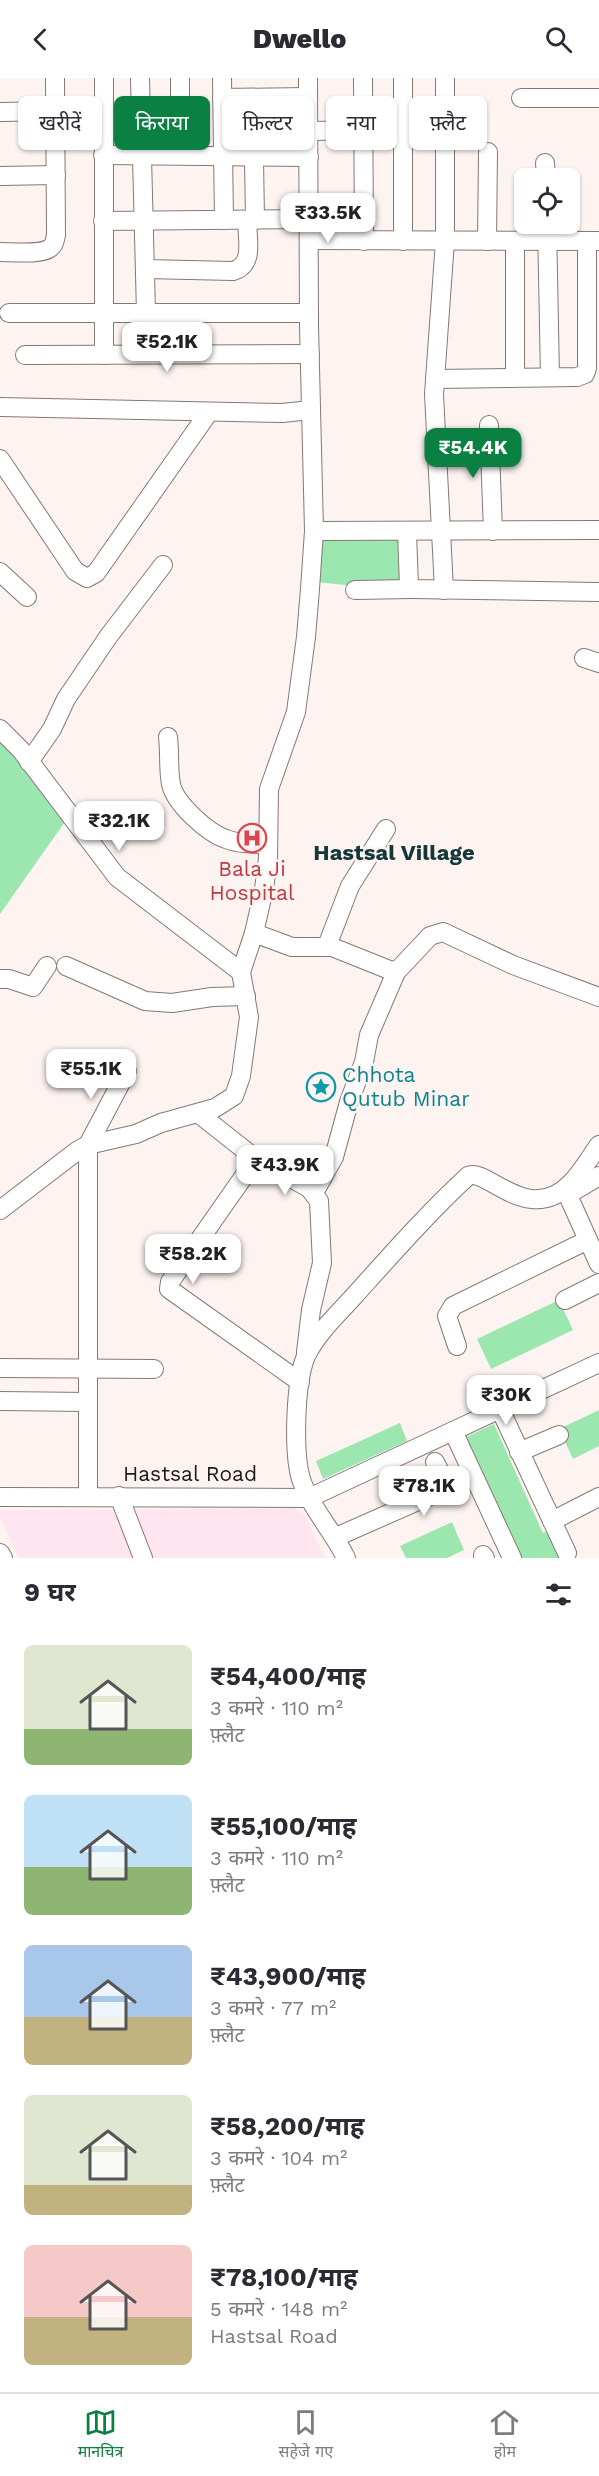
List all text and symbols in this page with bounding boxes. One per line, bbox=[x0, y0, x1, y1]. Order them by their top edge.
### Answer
icon: back bbox=[24, 23, 57, 56]
text: Dwello bbox=[253, 23, 346, 55]
icon: search bbox=[542, 23, 575, 56]
chip: खरीदें bbox=[18, 96, 102, 150]
chip: किराया bbox=[114, 96, 210, 150]
chip: फ़िल्टर bbox=[222, 96, 314, 150]
chip: नया bbox=[326, 96, 397, 150]
chip: फ़्लैट bbox=[409, 96, 487, 150]
map controls bbox=[514, 168, 580, 234]
button: locate bbox=[514, 168, 580, 234]
pin: ₹33.5K bbox=[279, 193, 377, 244]
text: ₹33.5K bbox=[294, 200, 362, 224]
pin: ₹52.1K bbox=[118, 322, 216, 373]
text: ₹52.1K bbox=[136, 329, 198, 353]
pin: ₹54.4K bbox=[424, 428, 522, 479]
text: ₹54.4K bbox=[438, 435, 508, 459]
pin: ₹32.1K bbox=[70, 801, 168, 852]
text: ₹32.1K bbox=[88, 808, 150, 832]
hospital icon: Bala Ji Hospital bbox=[236, 822, 268, 854]
district label: Hastsal Village bbox=[313, 840, 475, 865]
place label: Bala Ji Hospital bbox=[210, 856, 295, 905]
pin: ₹55.1K bbox=[42, 1049, 140, 1100]
text: ₹55.1K bbox=[60, 1056, 122, 1080]
place label: Chhota Qutub Minar bbox=[342, 1062, 470, 1111]
place icon: Chhota Qutub Minar bbox=[305, 1071, 337, 1103]
pin: ₹43.9K bbox=[236, 1145, 334, 1196]
text: ₹43.9K bbox=[251, 1152, 319, 1176]
pin: ₹58.2K bbox=[144, 1234, 242, 1285]
text: ₹58.2K bbox=[159, 1241, 227, 1265]
pin: ₹30K bbox=[470, 1375, 542, 1426]
text: ₹30K bbox=[481, 1382, 531, 1406]
street label: Hastsal Road bbox=[123, 1461, 257, 1486]
pin: ₹78.1K bbox=[375, 1466, 473, 1517]
text: ₹78.1K bbox=[393, 1473, 455, 1497]
text: 9 घर bbox=[24, 1577, 76, 1607]
icon: filters bbox=[542, 1578, 575, 1611]
text: ₹54,400/माह bbox=[210, 1661, 366, 1691]
icon: home bbox=[72, 1669, 144, 1741]
text: 3 कमरे · 110 m² bbox=[210, 1696, 343, 1720]
text: फ़्लैट bbox=[210, 1723, 245, 1747]
text: ₹55,100/माह bbox=[210, 1811, 356, 1841]
icon: home bbox=[72, 1819, 144, 1891]
text: 3 कमरे · 110 m² bbox=[210, 1846, 343, 1870]
text: फ़्लैट bbox=[210, 1873, 245, 1897]
text: ₹43,900/माह bbox=[210, 1961, 366, 1991]
icon: home bbox=[72, 1969, 144, 2041]
text: 3 कमरे · 77 m² bbox=[210, 1996, 336, 2020]
text: फ़्लैट bbox=[210, 2023, 245, 2047]
text: ₹58,200/माह bbox=[210, 2111, 365, 2141]
icon: home bbox=[72, 2119, 144, 2191]
text: 3 कमरे · 104 m² bbox=[210, 2146, 347, 2170]
text: फ़्लैट bbox=[210, 2173, 245, 2197]
text: ₹78,100/माह bbox=[210, 2262, 358, 2292]
icon: home bbox=[72, 2269, 144, 2341]
text: 5 कमरे · 148 m² bbox=[210, 2297, 347, 2321]
text: Hastsal Road bbox=[210, 2324, 338, 2348]
tab: मानचित्र bbox=[78, 2406, 123, 2464]
tab: सहेजे गए bbox=[279, 2406, 333, 2464]
tab: होम bbox=[488, 2406, 521, 2464]

